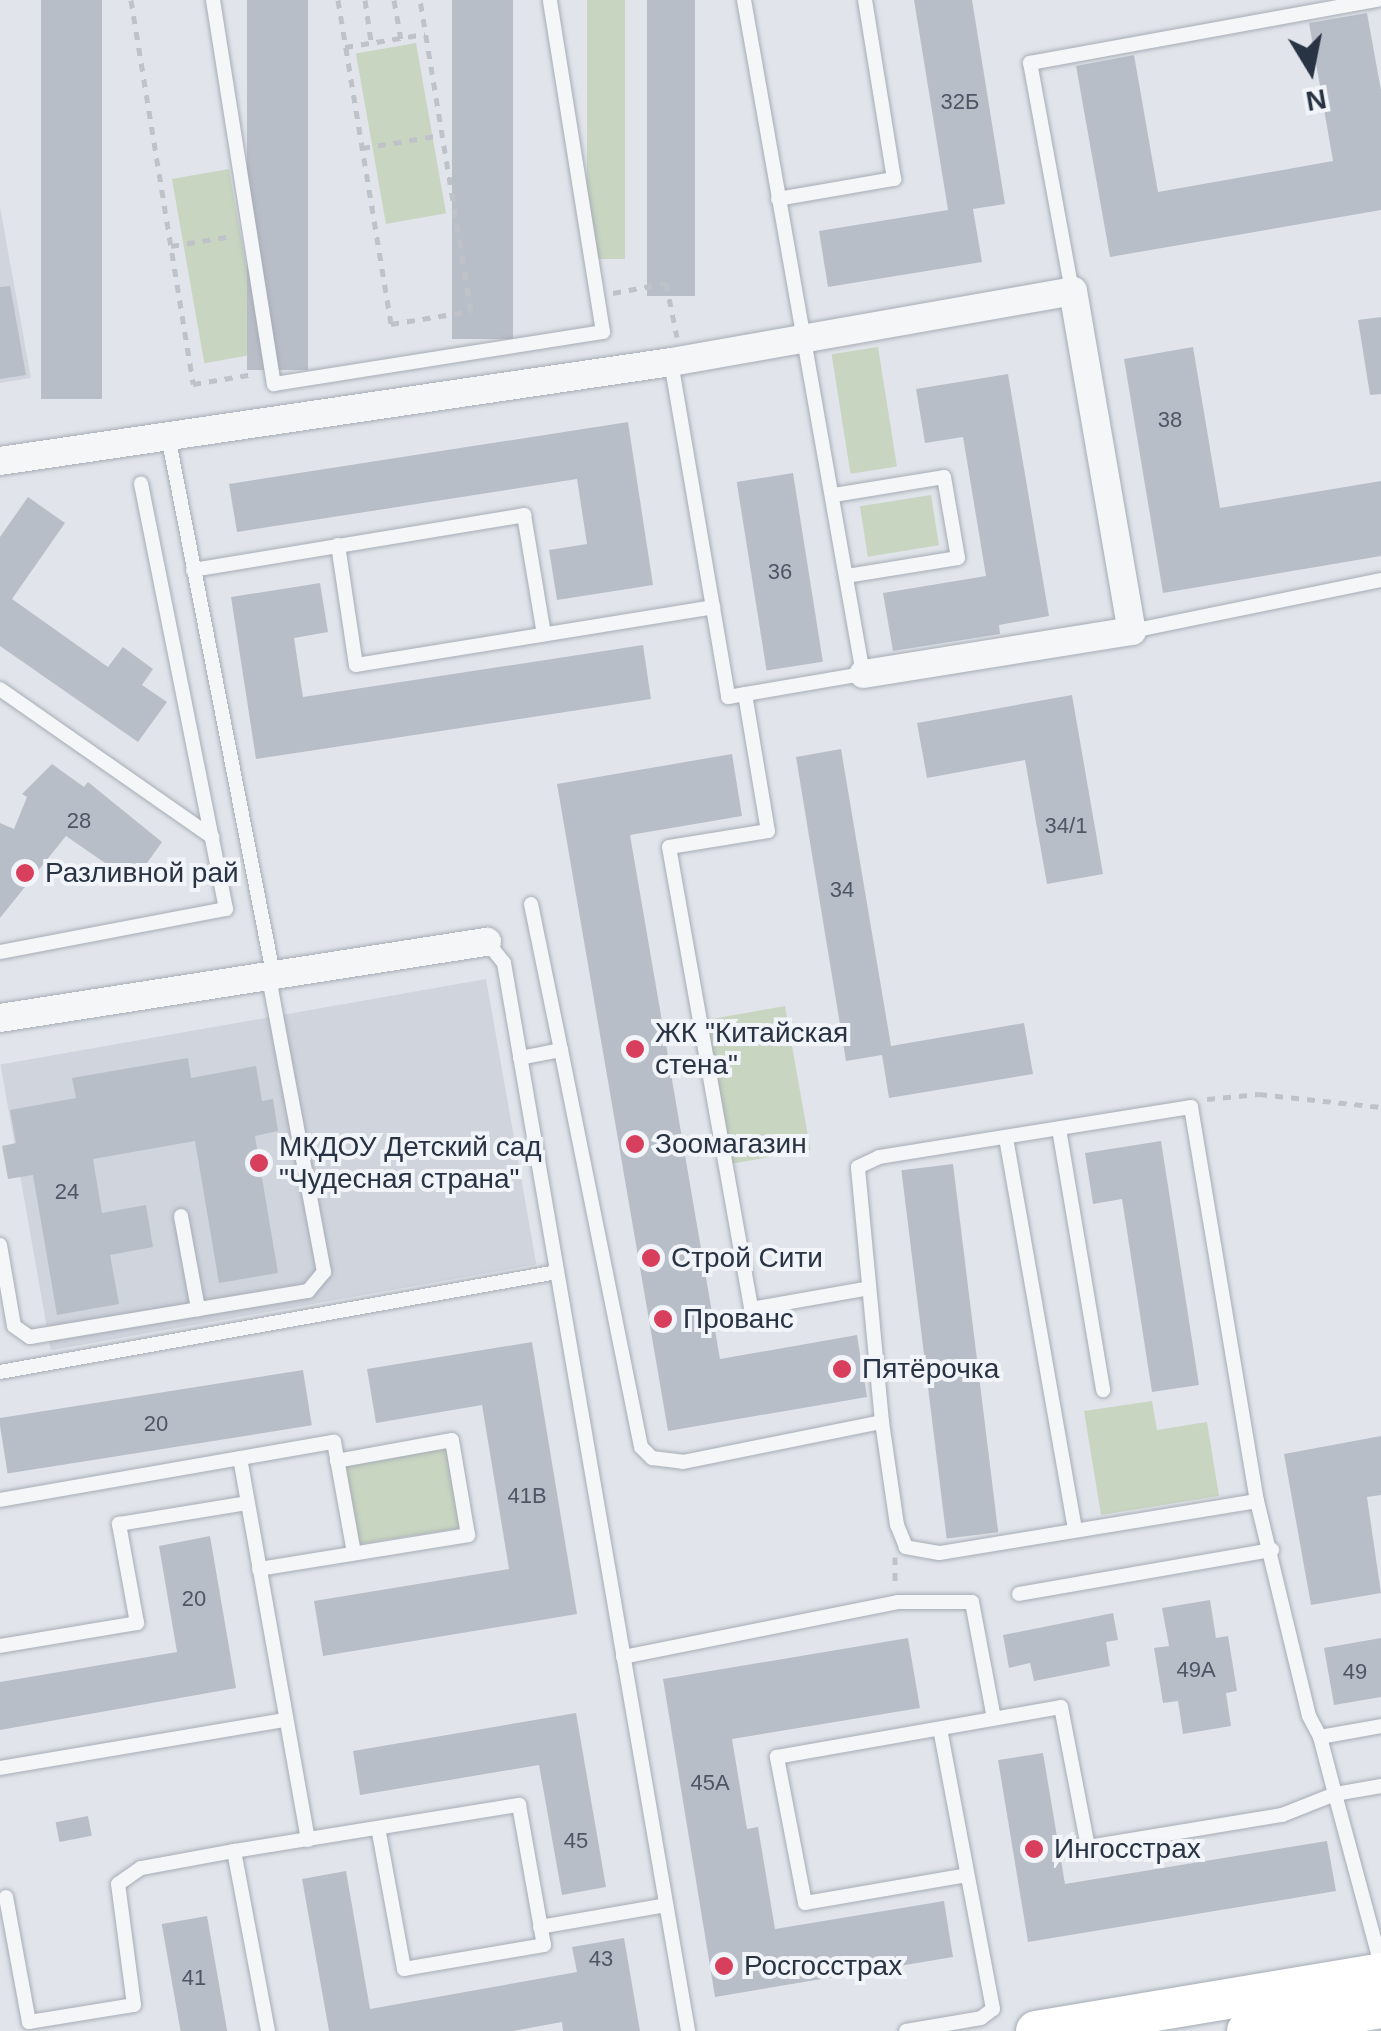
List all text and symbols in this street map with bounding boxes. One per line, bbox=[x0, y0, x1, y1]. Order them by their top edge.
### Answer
north arrow bbox=[1261, 20, 1361, 120]
text: N bbox=[1304, 83, 1329, 117]
house number: 32Б bbox=[941, 89, 979, 115]
house number: 38 bbox=[1158, 407, 1182, 433]
house number: 36 bbox=[768, 559, 792, 585]
house number: 28 bbox=[67, 808, 91, 834]
house number: 34/1 bbox=[1045, 813, 1087, 839]
place label: Разливной рай bbox=[45, 856, 239, 890]
marker: Разливной рай bbox=[14, 862, 36, 884]
house number: 34 bbox=[830, 877, 854, 903]
place label: ЖК "Китайская стена" bbox=[655, 1016, 848, 1082]
marker: ЖК "Китайская стена" bbox=[624, 1038, 646, 1060]
place label: Зоомагазин bbox=[655, 1127, 807, 1161]
place label: МКДОУ Детский сад "Чудесная страна" bbox=[279, 1130, 542, 1196]
marker: Зоомагазин bbox=[624, 1133, 646, 1155]
marker: МКДОУ Детский сад "Чудесная страна" bbox=[248, 1152, 270, 1174]
house number: 24 bbox=[55, 1179, 79, 1205]
place label: Строй Сити bbox=[671, 1241, 823, 1275]
marker: Строй Сити bbox=[640, 1247, 662, 1269]
place label: Прованс bbox=[683, 1302, 794, 1336]
marker: Прованс bbox=[652, 1308, 674, 1330]
place label: Пятёрочка bbox=[862, 1352, 999, 1386]
marker: Пятёрочка bbox=[831, 1358, 853, 1380]
house number: 20 bbox=[144, 1411, 168, 1437]
house number: 41В bbox=[507, 1483, 547, 1509]
house number: 20 bbox=[182, 1586, 206, 1612]
house number: 49А bbox=[1176, 1657, 1216, 1683]
house number: 49 bbox=[1343, 1659, 1367, 1685]
house number: 45А bbox=[690, 1770, 730, 1796]
house number: 45 bbox=[564, 1828, 588, 1854]
place label: Ингосстрах bbox=[1054, 1832, 1201, 1866]
marker: Ингосстрах bbox=[1023, 1838, 1045, 1860]
house number: 43 bbox=[589, 1946, 613, 1972]
place label: Росгосстрах bbox=[744, 1949, 902, 1983]
marker: Росгосстрах bbox=[713, 1955, 735, 1977]
house number: 41 bbox=[182, 1965, 206, 1991]

